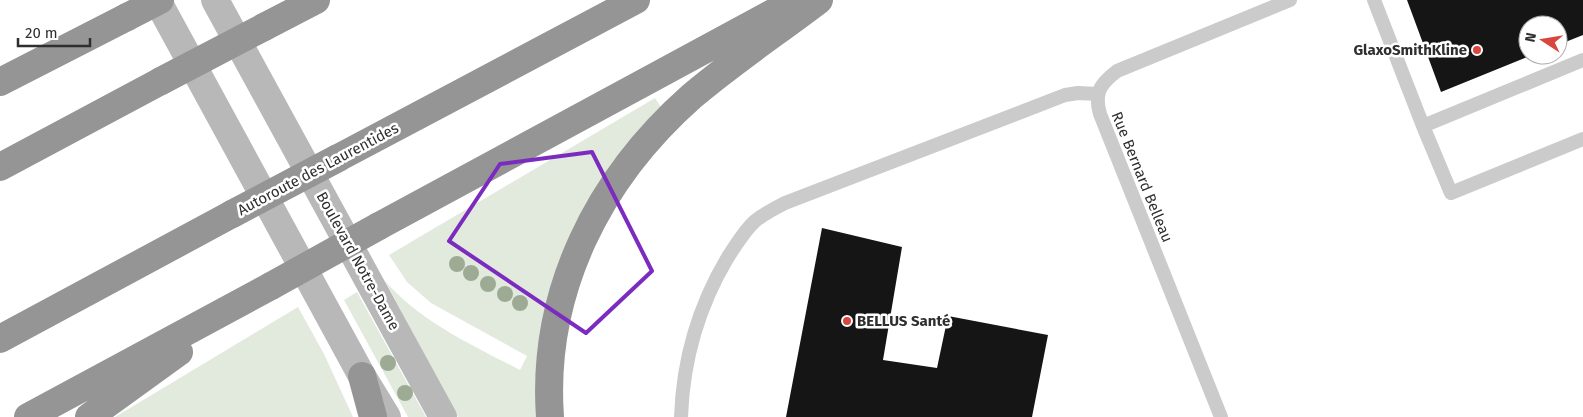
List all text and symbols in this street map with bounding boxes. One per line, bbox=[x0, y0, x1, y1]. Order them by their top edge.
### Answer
scale bar bbox=[18, 15, 90, 47]
north arrow bbox=[1518, 15, 1568, 65]
text: 20 m bbox=[25, 24, 58, 42]
text: N bbox=[1521, 31, 1540, 44]
place label: GlaxoSmithKline bbox=[1353, 41, 1467, 59]
marker: GlaxoSmithKline bbox=[1471, 44, 1483, 56]
street label: Rue Bernard Belleau bbox=[1108, 109, 1176, 245]
street label: Autoroute des Laurentides bbox=[234, 119, 402, 219]
street label: Boulevard Notre-Dame bbox=[312, 189, 404, 333]
place label: BELLUS Santé bbox=[857, 312, 950, 330]
marker: BELLUS Santé bbox=[841, 315, 853, 327]

